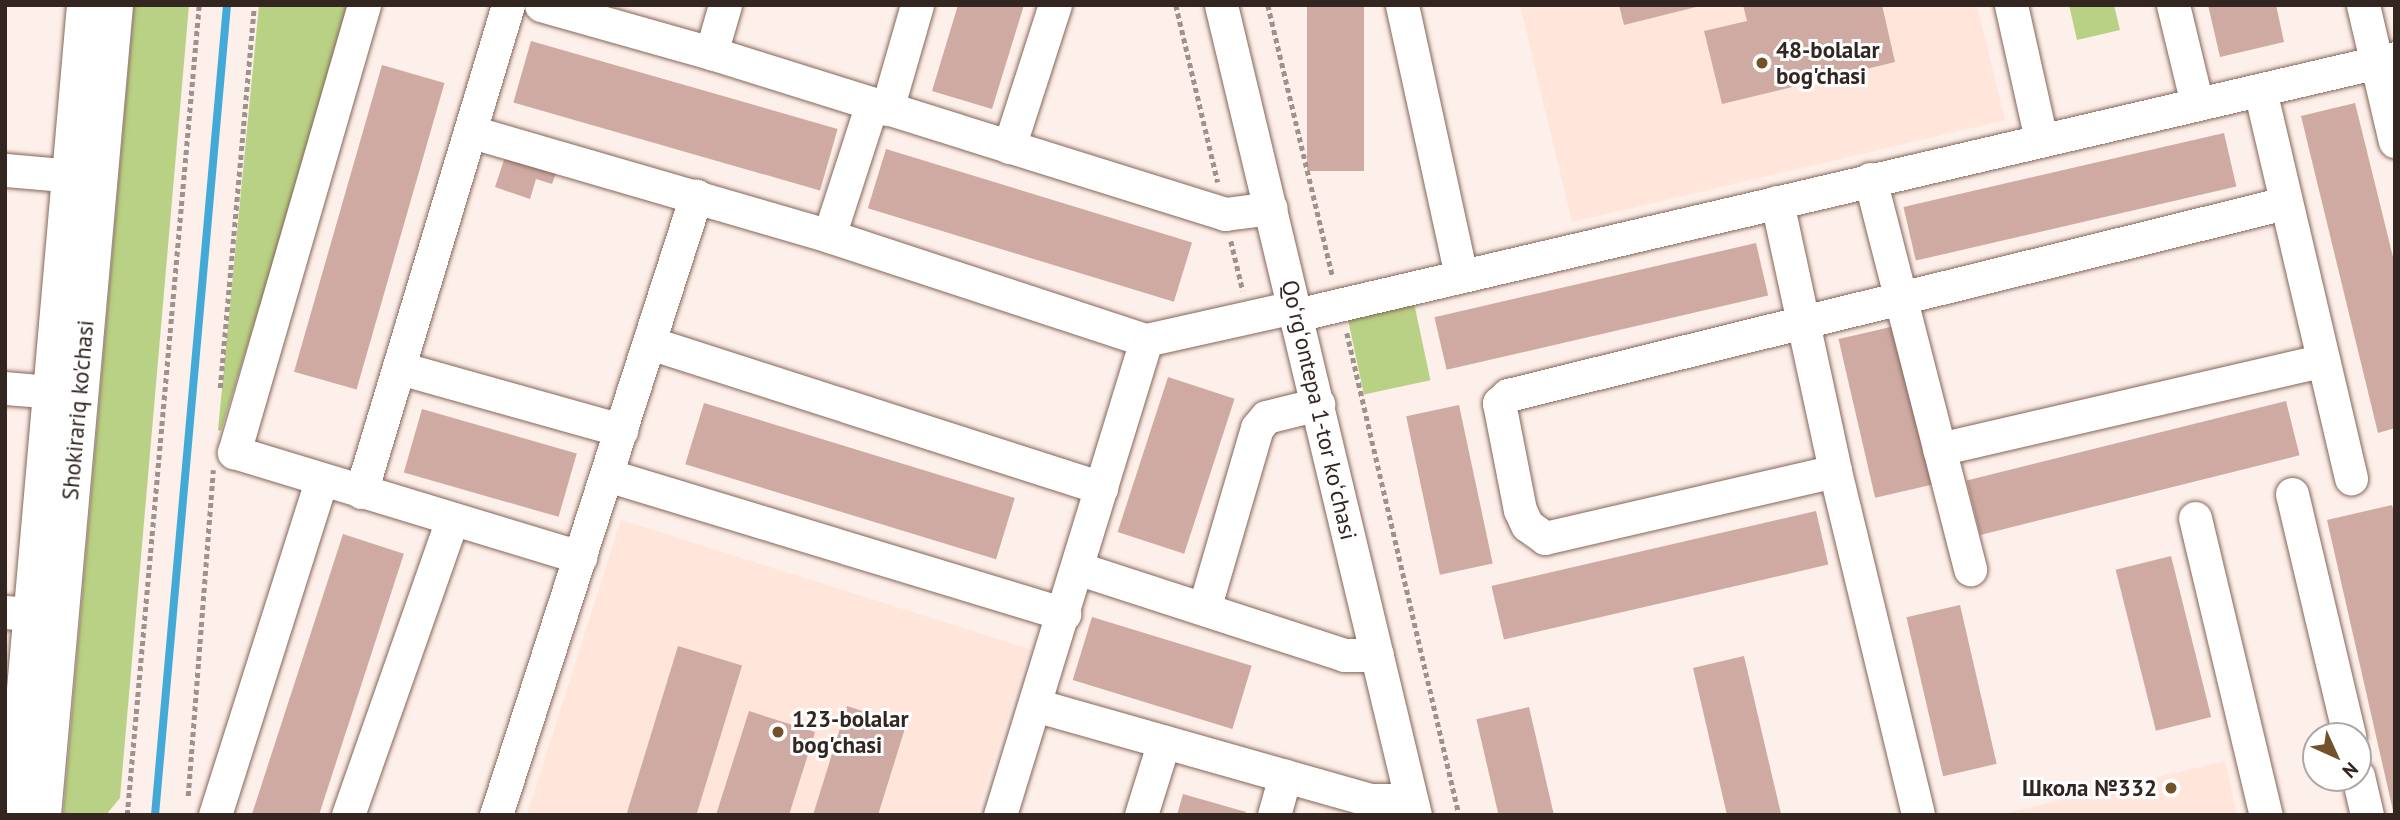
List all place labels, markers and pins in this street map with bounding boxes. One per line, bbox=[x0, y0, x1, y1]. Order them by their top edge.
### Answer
place label: 48-bolalar bog'chasi bbox=[1776, 36, 1879, 90]
marker: 48-bolalar bog'chasi bbox=[1754, 55, 1770, 71]
place label: 123-bolalar bog'chasi bbox=[792, 705, 908, 759]
marker: 123-bolalar bog'chasi bbox=[770, 724, 786, 740]
place label: Школа №332 bbox=[2022, 774, 2157, 802]
marker: Школа №332 bbox=[2163, 780, 2179, 796]

